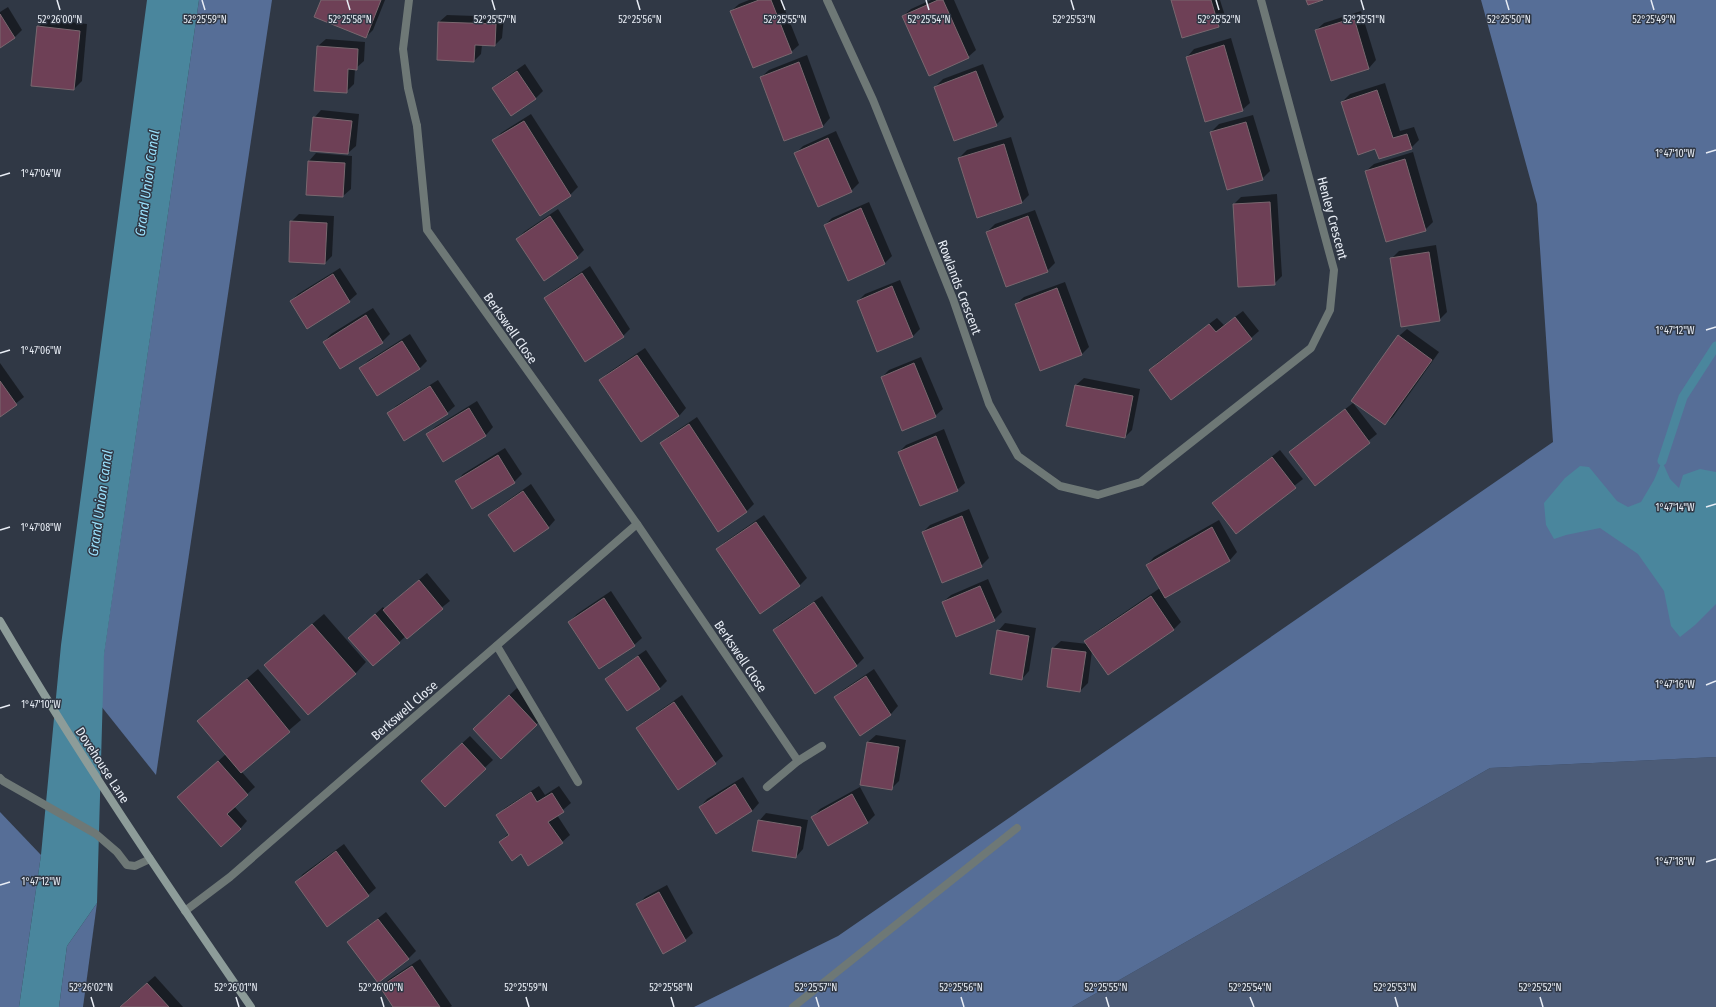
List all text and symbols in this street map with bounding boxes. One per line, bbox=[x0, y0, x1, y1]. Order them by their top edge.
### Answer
text: 52°26'00"N bbox=[38, 14, 82, 26]
text: 52°25'59"N bbox=[183, 14, 227, 26]
text: 52°25'58"N bbox=[328, 14, 372, 26]
text: 52°25'57"N bbox=[474, 14, 516, 26]
text: 52°25'56"N bbox=[618, 14, 662, 26]
text: 52°25'55"N bbox=[764, 14, 807, 26]
text: 52°25'54"N bbox=[907, 14, 951, 26]
text: 52°25'53"N bbox=[1052, 14, 1096, 26]
text: 52°25'52"N bbox=[1197, 14, 1241, 26]
text: 52°25'51"N bbox=[1343, 14, 1385, 26]
text: 52°25'50"N bbox=[1487, 14, 1531, 26]
text: 52°25'49"N bbox=[1632, 14, 1676, 26]
water label: Grand Union Canal bbox=[132, 129, 163, 237]
text: 1°47'10"W bbox=[1655, 148, 1695, 160]
text: 1°47'04"W bbox=[21, 168, 62, 180]
street label: Henley Crescent bbox=[1314, 175, 1351, 262]
street label: Rowlands Crescent bbox=[935, 238, 985, 337]
street label: Berkswell Close bbox=[481, 290, 541, 367]
text: 1°47'12"W bbox=[1656, 325, 1695, 337]
text: 1°47'06"W bbox=[21, 345, 62, 357]
water label: Grand Union Canal bbox=[85, 449, 116, 557]
text: 1°47'14"W bbox=[1656, 502, 1695, 514]
text: 1°47'08"W bbox=[21, 522, 62, 534]
street label: Berkswell Close bbox=[711, 618, 770, 695]
street label: Berkswell Close bbox=[368, 677, 441, 743]
text: 1°47'16"W bbox=[1655, 679, 1695, 691]
text: 1°47'10"W bbox=[21, 699, 61, 711]
street label: Dovehouse Lane bbox=[73, 725, 133, 806]
text: 1°47'18"W bbox=[1655, 856, 1695, 868]
text: 1°47'12"W bbox=[22, 876, 61, 888]
text: 52°26'02"N bbox=[69, 982, 113, 994]
text: 52°26'01"N bbox=[214, 982, 258, 994]
text: 52°26'00"N bbox=[359, 982, 403, 994]
text: 52°25'59"N bbox=[504, 982, 548, 994]
text: 52°25'58"N bbox=[649, 982, 693, 994]
text: 52°25'57"N bbox=[795, 982, 837, 994]
text: 52°25'56"N bbox=[939, 982, 983, 994]
text: 52°25'55"N bbox=[1085, 982, 1128, 994]
text: 52°25'54"N bbox=[1228, 982, 1272, 994]
text: 52°25'53"N bbox=[1373, 982, 1417, 994]
text: 52°25'52"N bbox=[1518, 982, 1562, 994]

